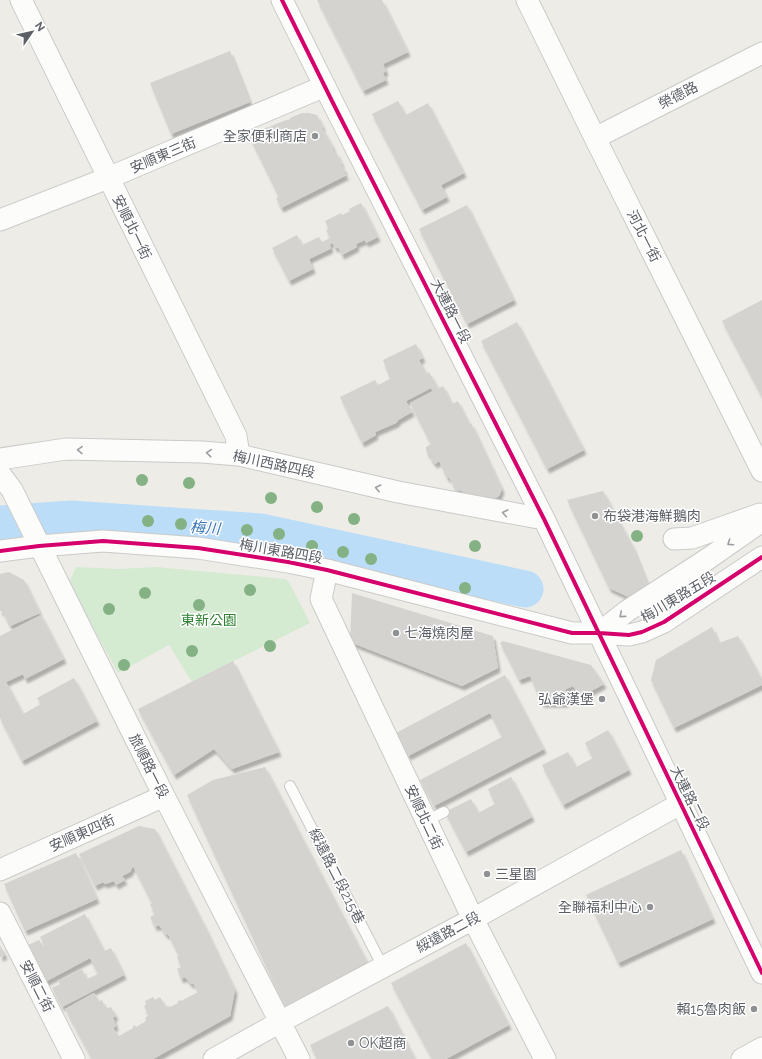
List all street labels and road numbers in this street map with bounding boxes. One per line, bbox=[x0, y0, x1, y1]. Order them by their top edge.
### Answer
street label: 榮德路 bbox=[656, 78, 700, 112]
street label: 安順東三街 bbox=[128, 134, 198, 176]
street label: 安順北一街 bbox=[109, 192, 155, 262]
street label: 河北一街 bbox=[624, 207, 664, 265]
street label: 大連路一段 bbox=[428, 276, 474, 346]
street label: 梅川西路四段 bbox=[231, 447, 317, 481]
street label: 梅川東路四段 bbox=[238, 536, 324, 566]
street label: 梅川東路五段 bbox=[638, 569, 718, 625]
street label: 旅順路一段 bbox=[126, 731, 172, 801]
street label: 大連路二段 bbox=[667, 763, 713, 833]
street label: 安順北二街 bbox=[402, 782, 446, 852]
street label: 安順東四街 bbox=[47, 811, 117, 855]
street label: 綏遠路二段215巷 bbox=[306, 826, 368, 926]
street label: 綏遠路二段 bbox=[413, 909, 483, 955]
street label: 安順二街 bbox=[17, 957, 57, 1015]

